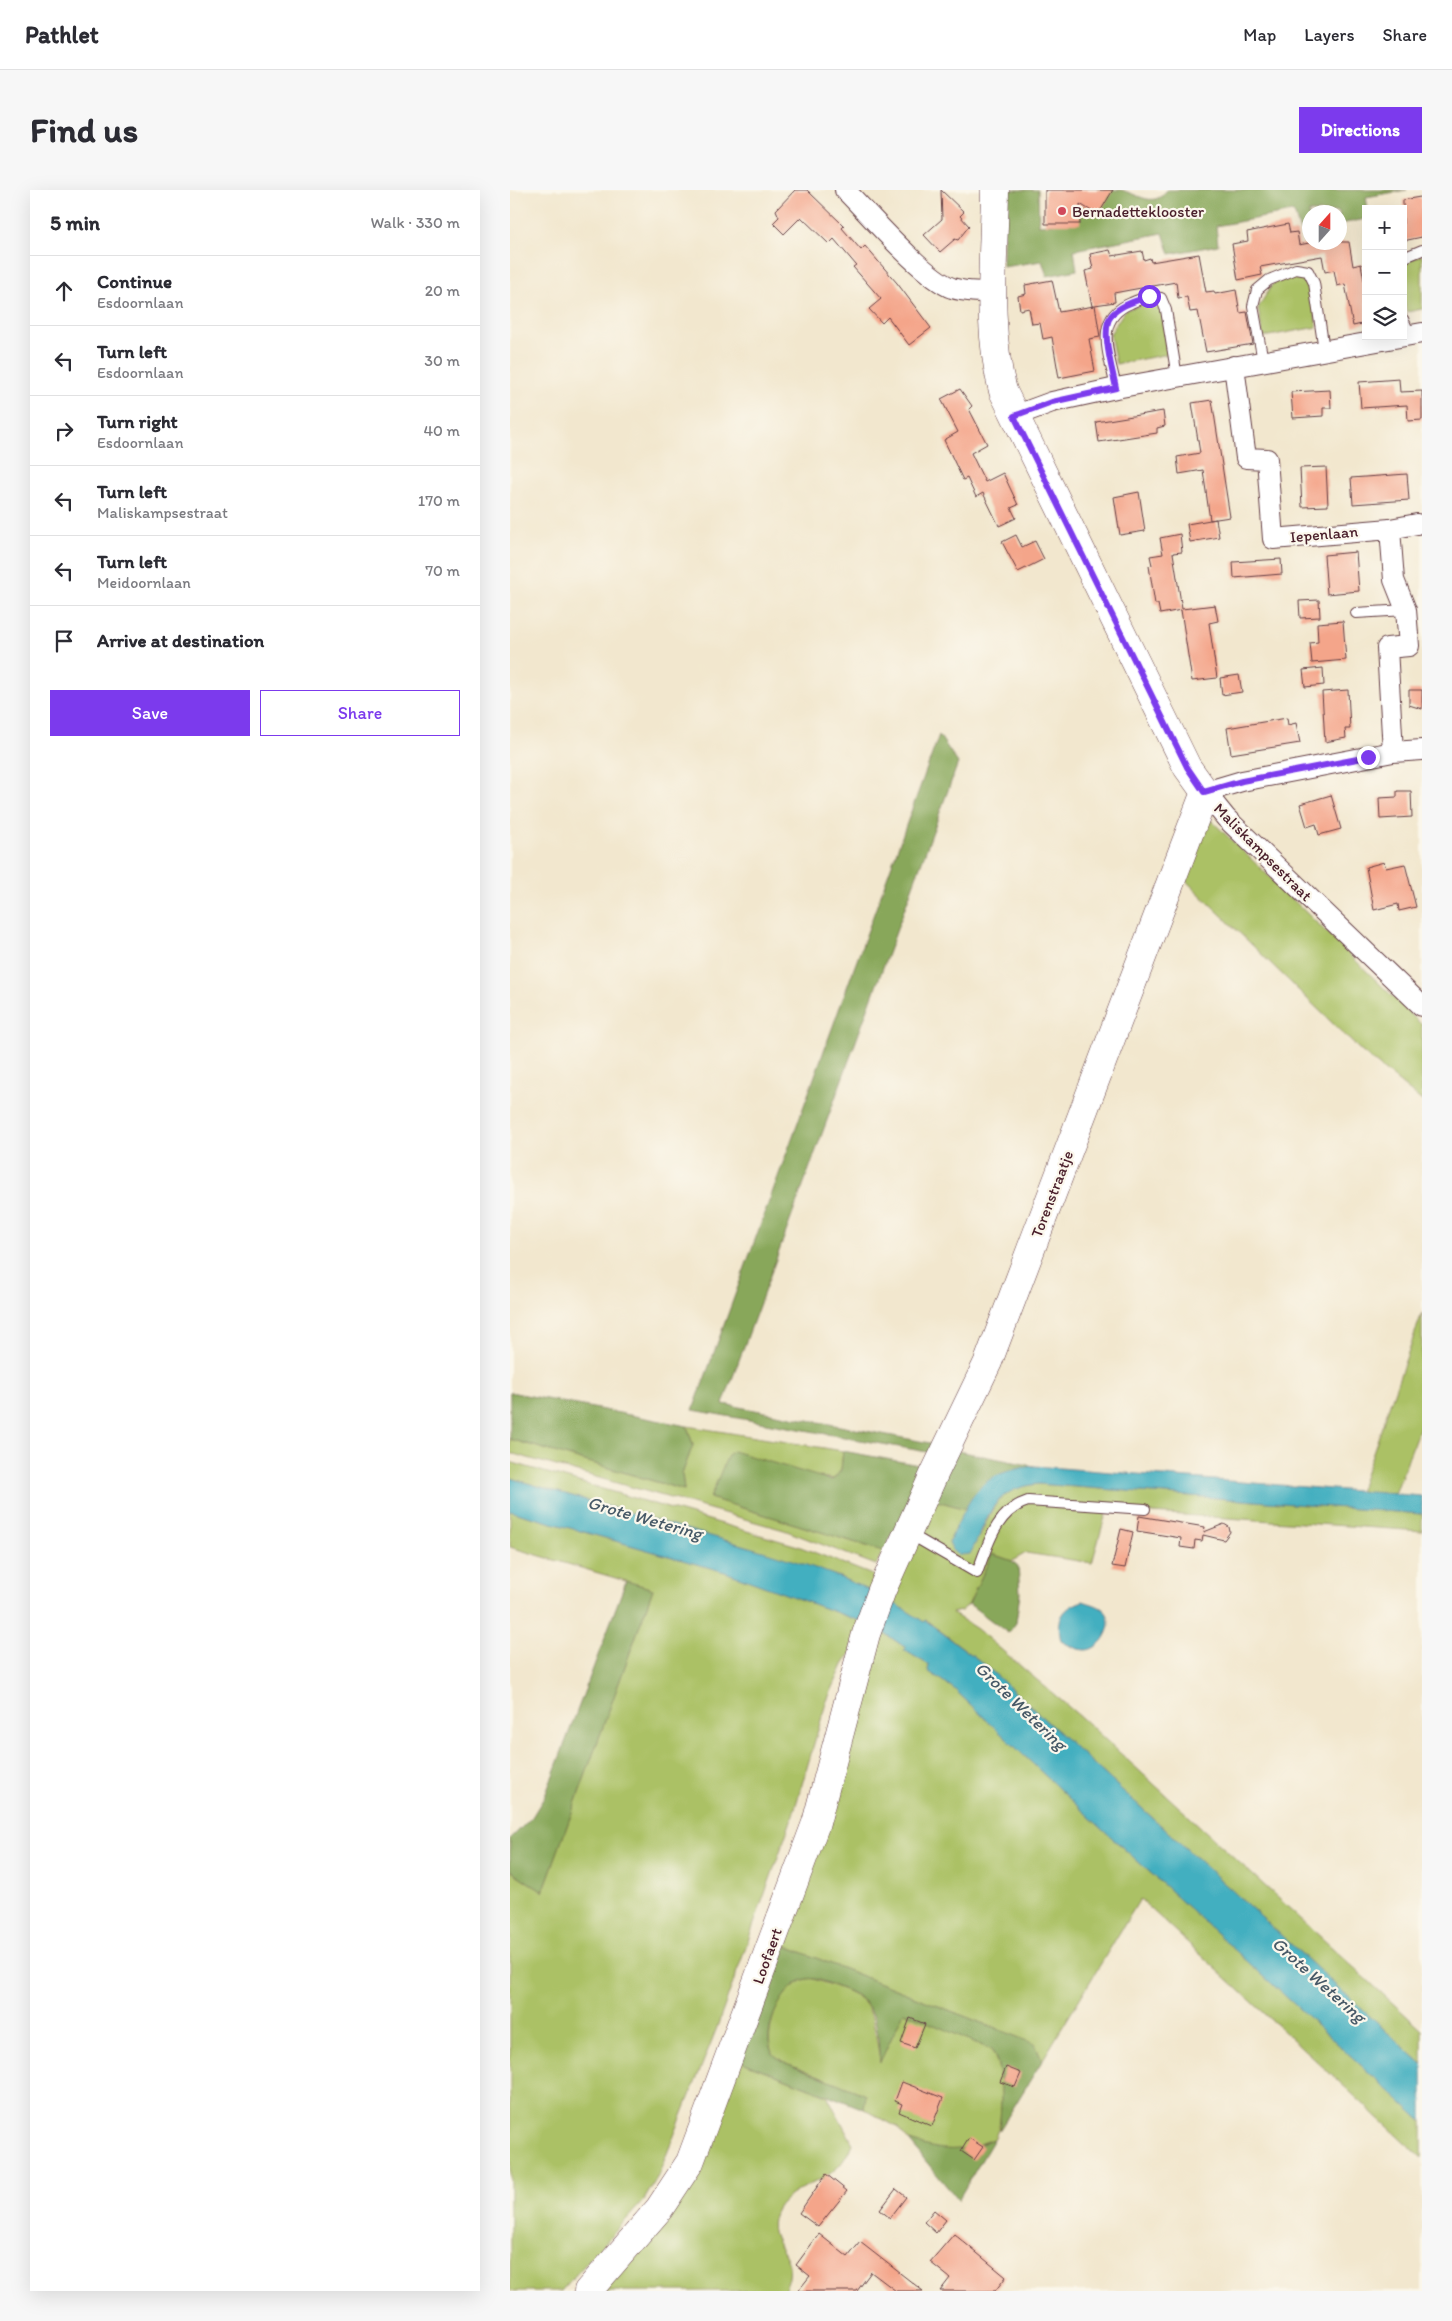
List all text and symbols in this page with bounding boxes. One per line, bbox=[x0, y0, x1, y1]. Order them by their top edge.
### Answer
text: Pathlet bbox=[25, 20, 99, 49]
text: Map bbox=[1243, 24, 1276, 46]
text: Layers bbox=[1304, 24, 1354, 46]
text: Share bbox=[1382, 24, 1427, 46]
button: Directions bbox=[1299, 107, 1422, 153]
text: Find us bbox=[30, 109, 138, 151]
place label: Bernadetteklooster bbox=[1072, 202, 1204, 221]
marker: Bernadetteklooster bbox=[1056, 205, 1068, 217]
north arrow bbox=[1302, 205, 1347, 250]
map controls bbox=[1362, 205, 1407, 340]
button: + bbox=[1362, 205, 1407, 250]
text: 5 min bbox=[50, 210, 100, 235]
text: Walk · 330 m bbox=[370, 213, 460, 232]
button: − bbox=[1362, 250, 1407, 295]
text: Continue bbox=[97, 270, 172, 293]
icon: ahead bbox=[50, 277, 78, 305]
text: 20 m bbox=[425, 281, 460, 300]
route start bbox=[1138, 285, 1161, 308]
text: Esdoornlaan bbox=[97, 293, 183, 312]
button: layers bbox=[1362, 295, 1407, 340]
text: Turn left bbox=[97, 340, 167, 363]
icon: left bbox=[50, 347, 78, 375]
text: 30 m bbox=[424, 351, 460, 370]
text: Esdoornlaan bbox=[97, 363, 183, 382]
text: Turn right bbox=[97, 410, 178, 433]
icon: right bbox=[50, 417, 78, 445]
text: 40 m bbox=[423, 421, 460, 440]
text: Esdoornlaan bbox=[97, 433, 183, 452]
text: Turn left bbox=[97, 480, 167, 503]
icon: left bbox=[50, 487, 78, 515]
text: 170 m bbox=[418, 491, 460, 510]
text: Maliskampsestraat bbox=[97, 503, 228, 522]
street label: Iepenlaan bbox=[1289, 522, 1359, 546]
text: Turn left bbox=[97, 550, 167, 573]
icon: left bbox=[50, 557, 78, 585]
text: 70 m bbox=[425, 561, 460, 580]
text: Meidoornlaan bbox=[97, 573, 191, 592]
icon: arrive bbox=[50, 627, 78, 655]
text: Arrive at destination bbox=[97, 629, 264, 652]
button: Save bbox=[50, 690, 250, 736]
button: Share bbox=[260, 690, 460, 736]
route end bbox=[1357, 746, 1380, 769]
street label: Maliskampsestraat bbox=[1210, 799, 1316, 905]
street label: Torenstraatje bbox=[1027, 1148, 1077, 1240]
water label: Grote Wetering bbox=[585, 1491, 707, 1546]
water label: Grote Wetering bbox=[971, 1657, 1073, 1757]
street label: Loofaert bbox=[748, 1925, 786, 1987]
water label: Grote Wetering bbox=[1268, 1932, 1372, 2030]

